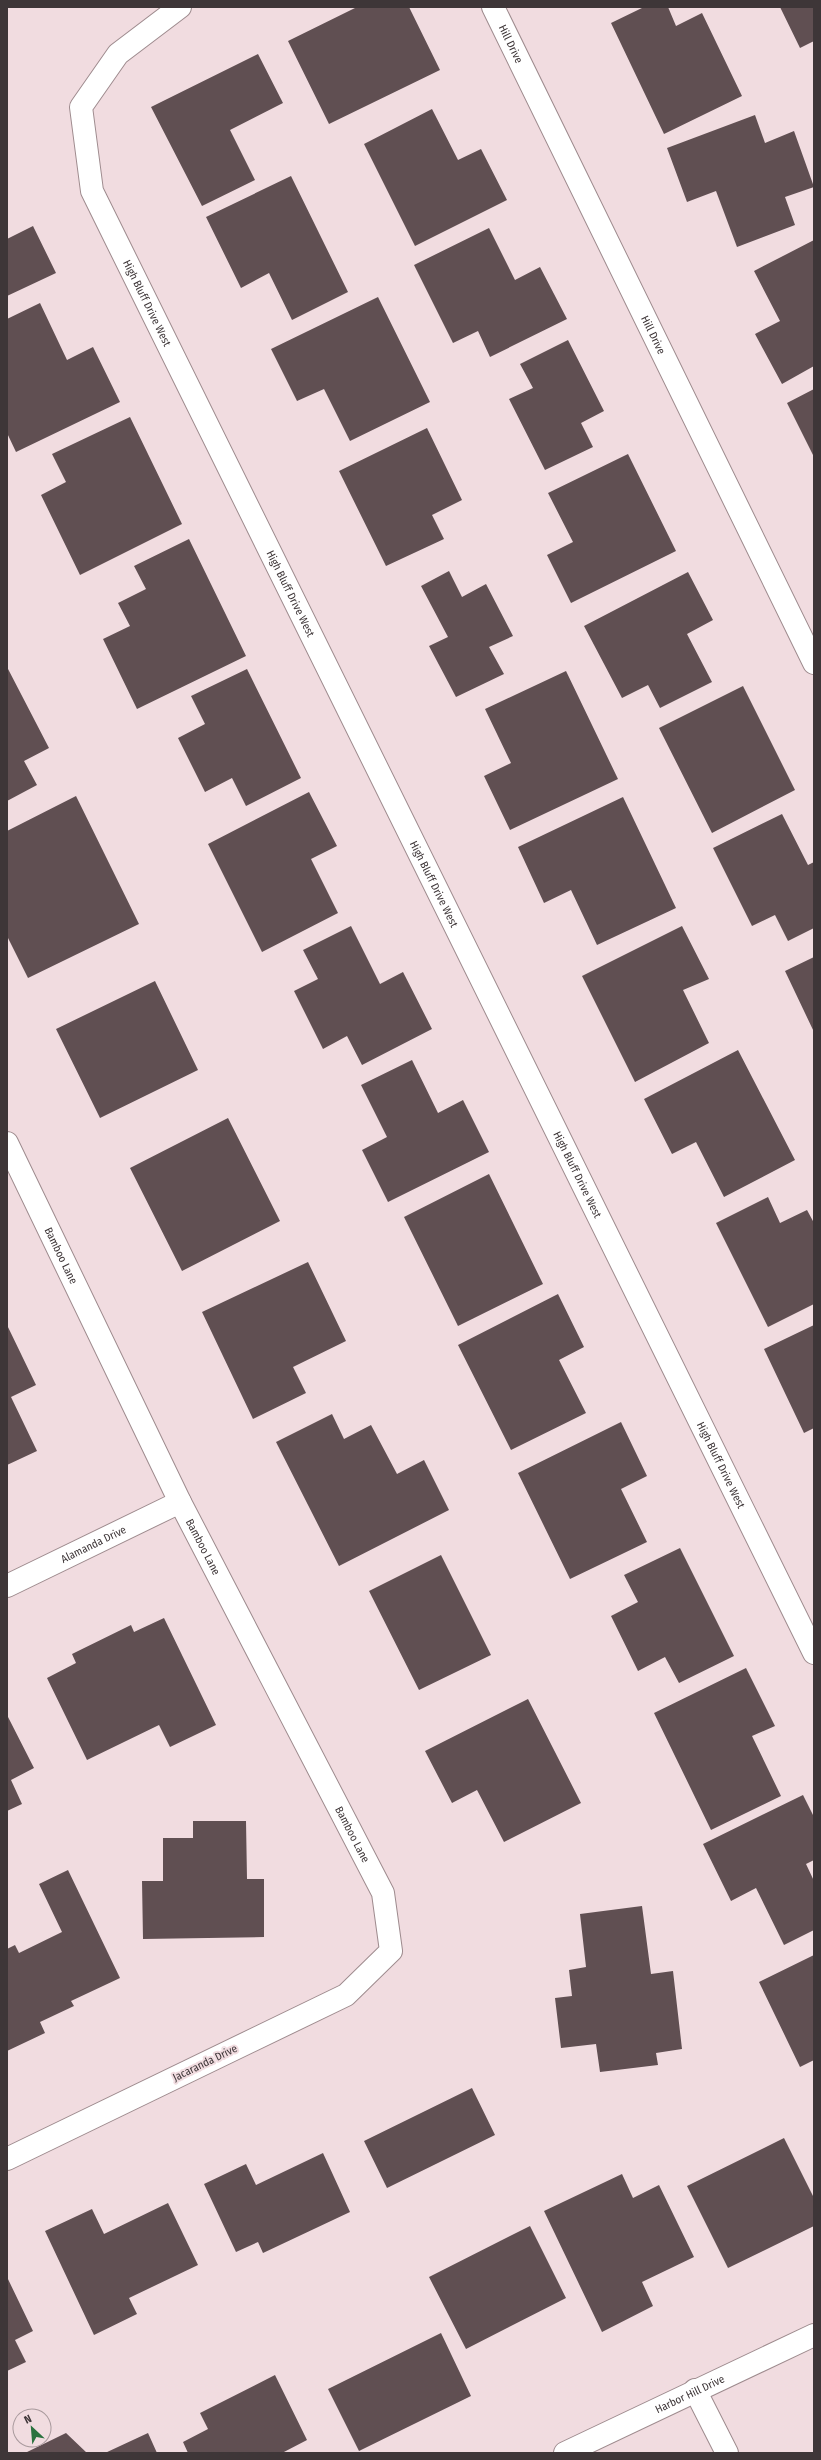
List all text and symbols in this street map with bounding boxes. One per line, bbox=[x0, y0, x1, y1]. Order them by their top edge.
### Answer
street label: Hill Drive bbox=[496, 22, 526, 65]
street label: High Bluff Drive West bbox=[120, 258, 174, 349]
street label: Hill Drive bbox=[639, 313, 668, 356]
street label: High Bluff Drive West bbox=[264, 548, 318, 639]
street label: High Bluff Drive West bbox=[407, 839, 461, 930]
street label: High Bluff Drive West bbox=[551, 1129, 605, 1220]
street label: Bamboo Lane bbox=[42, 1225, 80, 1286]
street label: High Bluff Drive West bbox=[694, 1420, 748, 1511]
street label: Bamboo Lane bbox=[183, 1517, 223, 1577]
street label: Alamanda Drive bbox=[59, 1523, 128, 1565]
street label: Bamboo Lane bbox=[333, 1804, 372, 1865]
street label: Jacaranda Drive bbox=[171, 2042, 239, 2084]
street label: Harbor Hill Drive bbox=[653, 2372, 726, 2416]
north arrow bbox=[12, 2408, 52, 2448]
text: N bbox=[22, 2412, 34, 2427]

